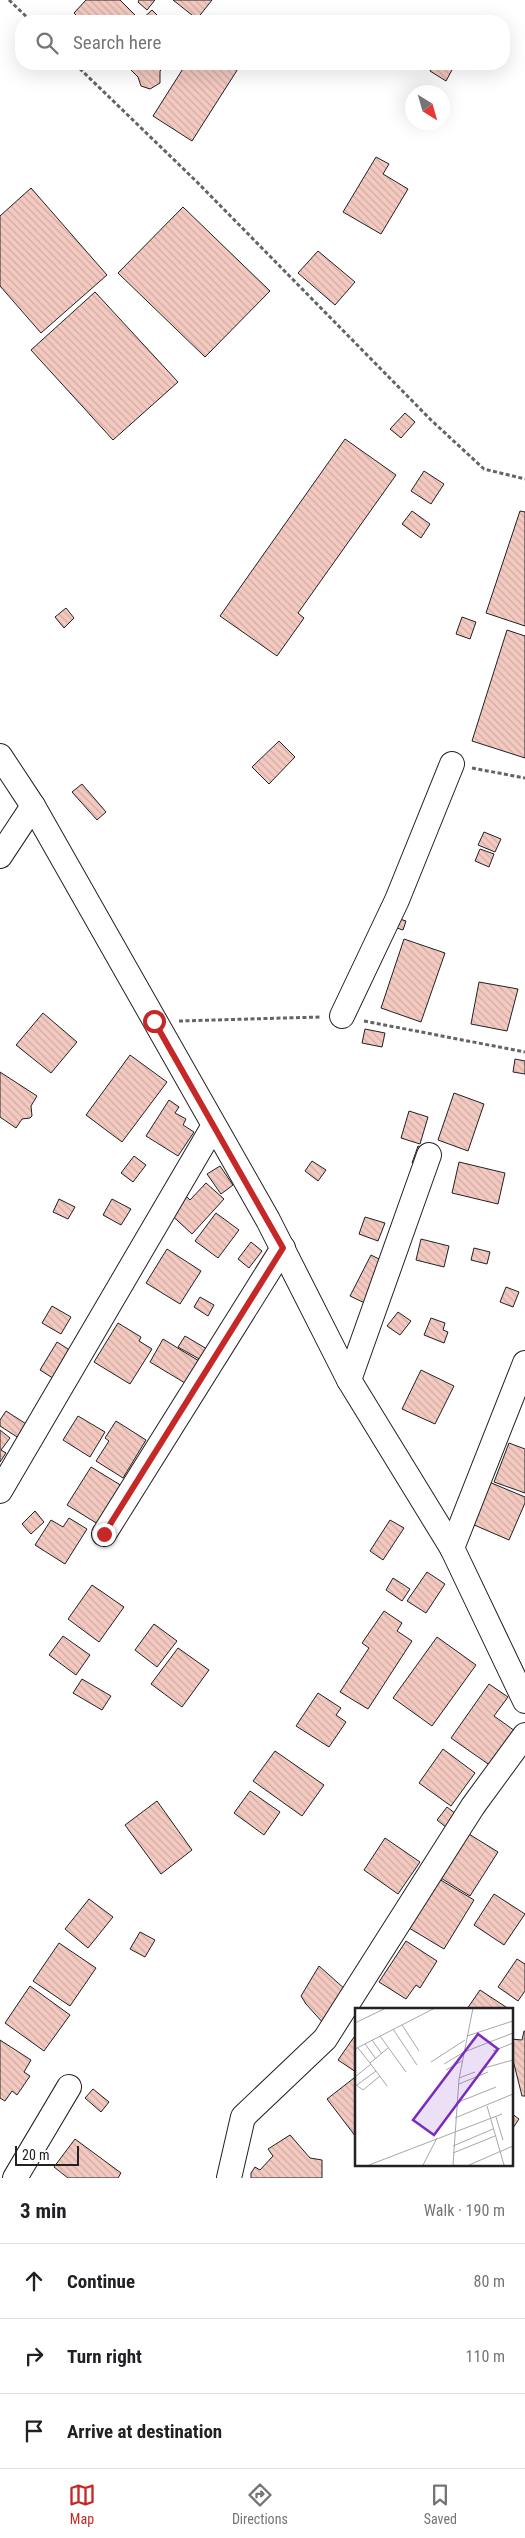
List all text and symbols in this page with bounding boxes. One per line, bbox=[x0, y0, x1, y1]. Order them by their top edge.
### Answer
search box bbox=[15, 15, 510, 70]
icon: search bbox=[33, 29, 61, 57]
text: Search here bbox=[73, 31, 161, 54]
north arrow bbox=[405, 85, 450, 130]
route start bbox=[143, 1010, 166, 1033]
route end bbox=[93, 1523, 116, 1546]
inset map bbox=[355, 2008, 512, 2166]
scale bar bbox=[15, 2143, 79, 2166]
text: 20 m bbox=[22, 2147, 50, 2163]
text: 3 min bbox=[20, 2199, 67, 2223]
text: Walk · 190 m bbox=[424, 2201, 505, 2220]
icon: ahead bbox=[20, 2267, 48, 2295]
text: Continue bbox=[67, 2270, 135, 2293]
text: 80 m bbox=[473, 2272, 505, 2291]
icon: right bbox=[20, 2342, 48, 2370]
text: Turn right bbox=[67, 2345, 142, 2368]
text: 110 m bbox=[466, 2347, 505, 2366]
icon: arrive bbox=[20, 2417, 48, 2445]
text: Arrive at destination bbox=[67, 2420, 222, 2443]
tab: Map bbox=[68, 2481, 96, 2527]
tab: Directions bbox=[232, 2481, 288, 2527]
tab: Saved bbox=[424, 2481, 457, 2527]

